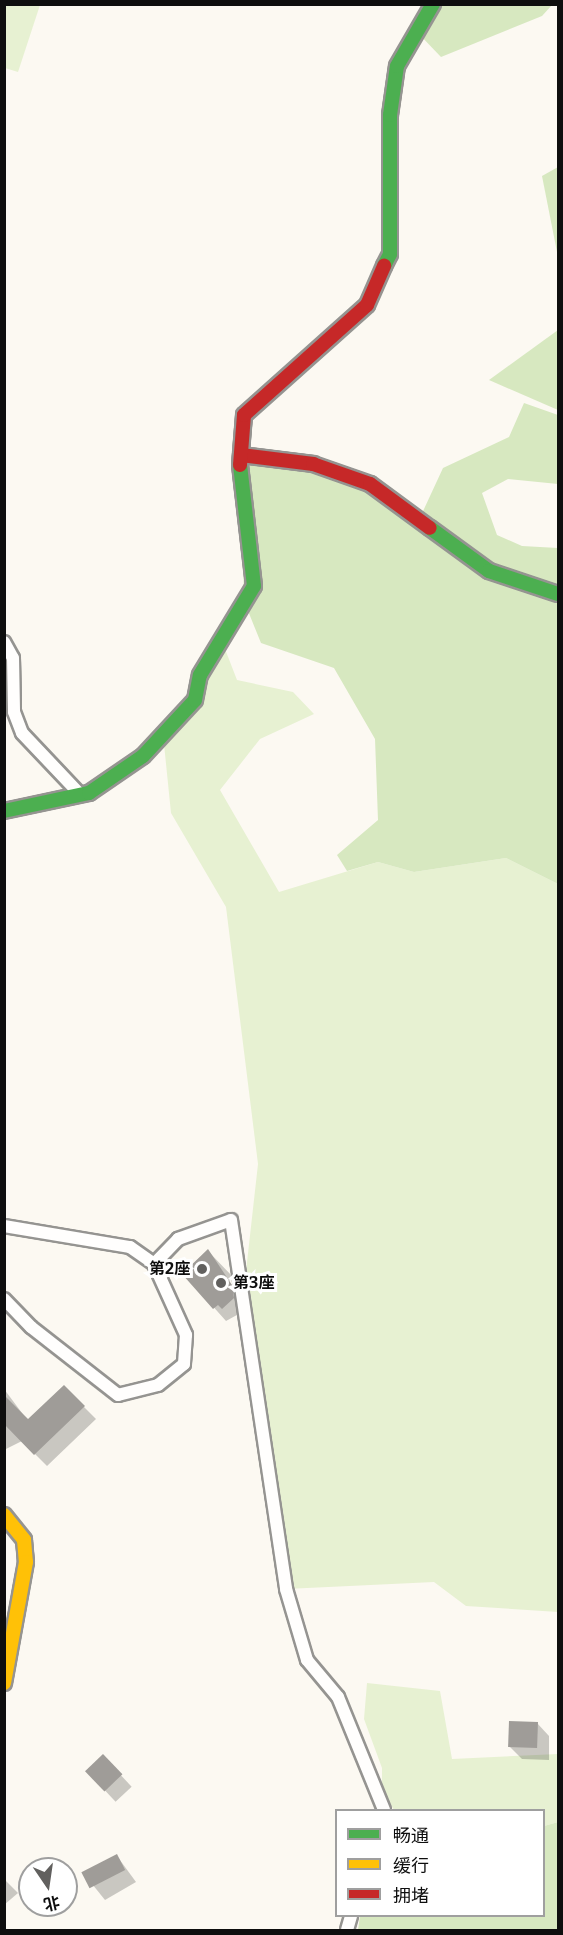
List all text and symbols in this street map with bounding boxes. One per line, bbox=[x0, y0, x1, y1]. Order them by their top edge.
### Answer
place label: 第2座 bbox=[149, 1259, 190, 1279]
marker: 第2座 bbox=[195, 1262, 209, 1276]
place label: 第3座 bbox=[233, 1273, 274, 1293]
marker: 第3座 bbox=[214, 1276, 228, 1290]
legend bbox=[335, 1809, 545, 1917]
text: 畅通 bbox=[393, 1825, 429, 1847]
text: 缓行 bbox=[393, 1855, 429, 1877]
north arrow bbox=[18, 1857, 78, 1917]
text: 拥堵 bbox=[393, 1885, 429, 1907]
text: 北 bbox=[42, 1892, 62, 1914]

